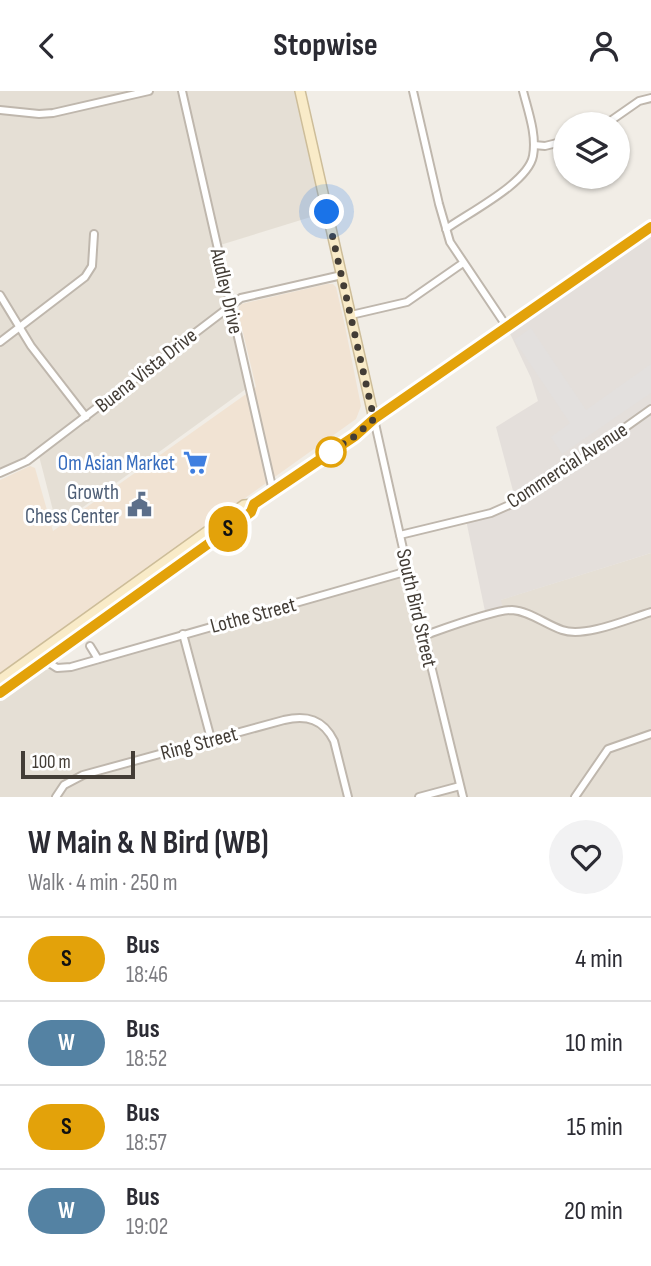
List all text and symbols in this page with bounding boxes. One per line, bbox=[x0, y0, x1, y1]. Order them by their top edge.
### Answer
text: Stopwise bbox=[273, 26, 378, 65]
icon: back bbox=[28, 27, 66, 65]
icon: person bbox=[585, 27, 623, 65]
map controls bbox=[553, 112, 630, 189]
button: layers bbox=[553, 112, 630, 189]
your location bbox=[309, 194, 344, 229]
street label: Audley Drive bbox=[204, 245, 248, 336]
street label: Buena Vista Drive bbox=[90, 323, 202, 418]
street label: Commercial Avenue bbox=[502, 417, 632, 514]
unlabelled marker bbox=[316, 437, 346, 467]
supermarket icon: Om Asian Market bbox=[181, 449, 209, 477]
place label: Om Asian Market bbox=[58, 451, 175, 476]
place label: Growth Chess Center bbox=[25, 480, 119, 529]
public building icon: Growth Chess Center bbox=[125, 490, 153, 518]
line badge: S bbox=[205, 506, 251, 552]
text: S bbox=[223, 514, 233, 543]
street label: South Bird Street bbox=[391, 547, 442, 670]
street label: Lothe Street bbox=[208, 592, 299, 639]
street label: Ring Street bbox=[158, 721, 240, 766]
scale bar bbox=[21, 748, 135, 780]
text: 100 m bbox=[32, 751, 71, 774]
button: heart bbox=[549, 820, 623, 894]
text: W Main & N Bird (WB) bbox=[28, 823, 269, 863]
text: Walk · 4 min · 250 m bbox=[28, 869, 178, 897]
text: Bus bbox=[126, 930, 160, 961]
text: S bbox=[61, 944, 72, 973]
text: 4 min bbox=[575, 944, 623, 975]
text: 18:46 bbox=[126, 961, 168, 989]
text: Bus bbox=[126, 1014, 160, 1045]
text: W bbox=[58, 1028, 75, 1057]
text: 10 min bbox=[566, 1028, 623, 1059]
text: 18:52 bbox=[126, 1045, 167, 1073]
text: Bus bbox=[126, 1098, 160, 1129]
text: S bbox=[61, 1112, 72, 1141]
text: 15 min bbox=[567, 1112, 623, 1143]
text: 18:57 bbox=[126, 1129, 167, 1157]
text: Bus bbox=[126, 1182, 160, 1213]
text: W bbox=[58, 1196, 75, 1225]
text: 20 min bbox=[564, 1196, 623, 1227]
text: 19:02 bbox=[126, 1213, 168, 1241]

